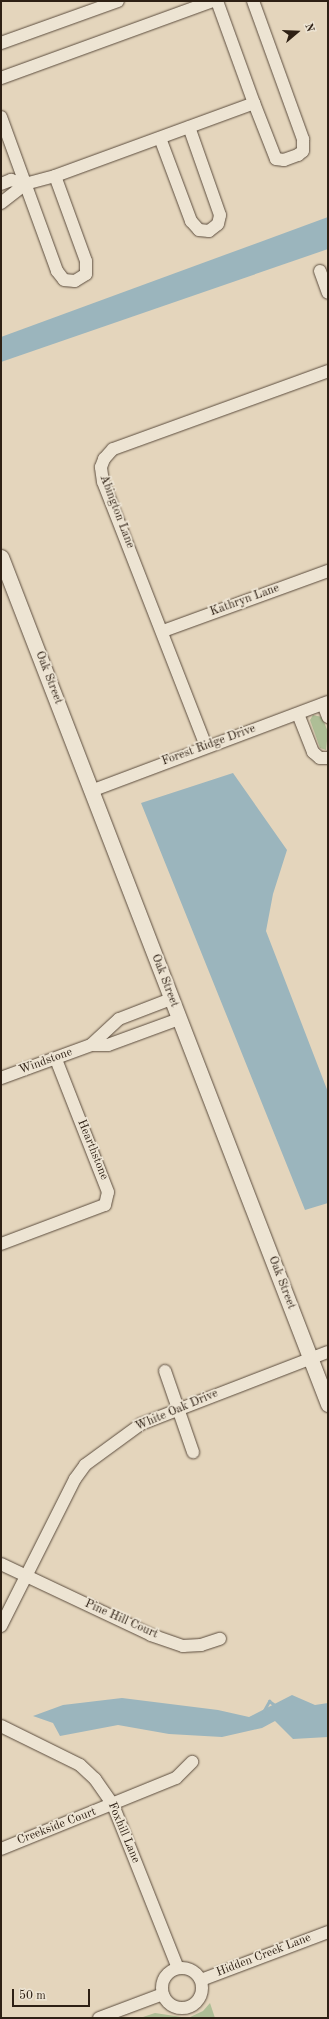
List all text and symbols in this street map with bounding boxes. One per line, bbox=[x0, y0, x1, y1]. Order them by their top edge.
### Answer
north arrow bbox=[277, 12, 317, 52]
text: N bbox=[302, 22, 315, 34]
street label: Abington Lane bbox=[95, 473, 137, 551]
street label: Kathryn Lane bbox=[208, 582, 282, 620]
street label: Oak Street bbox=[31, 649, 65, 707]
street label: Forest Ridge Drive bbox=[160, 722, 258, 770]
street label: Oak Street bbox=[147, 952, 181, 1010]
street label: Windstone bbox=[17, 1046, 75, 1078]
street label: Hearthstone bbox=[73, 1118, 111, 1182]
street label: Oak Street bbox=[264, 1254, 298, 1312]
street label: White Oak Drive bbox=[133, 1387, 221, 1435]
street label: Pine Hill Court bbox=[82, 1597, 160, 1643]
street label: Foxhill Lane bbox=[104, 1800, 142, 1866]
street label: Creekside Court bbox=[16, 1805, 98, 1849]
street label: Hidden Creek Lane bbox=[215, 1931, 313, 1981]
scale bar bbox=[14, 1981, 92, 2007]
text: 50 m bbox=[19, 1990, 46, 2002]

